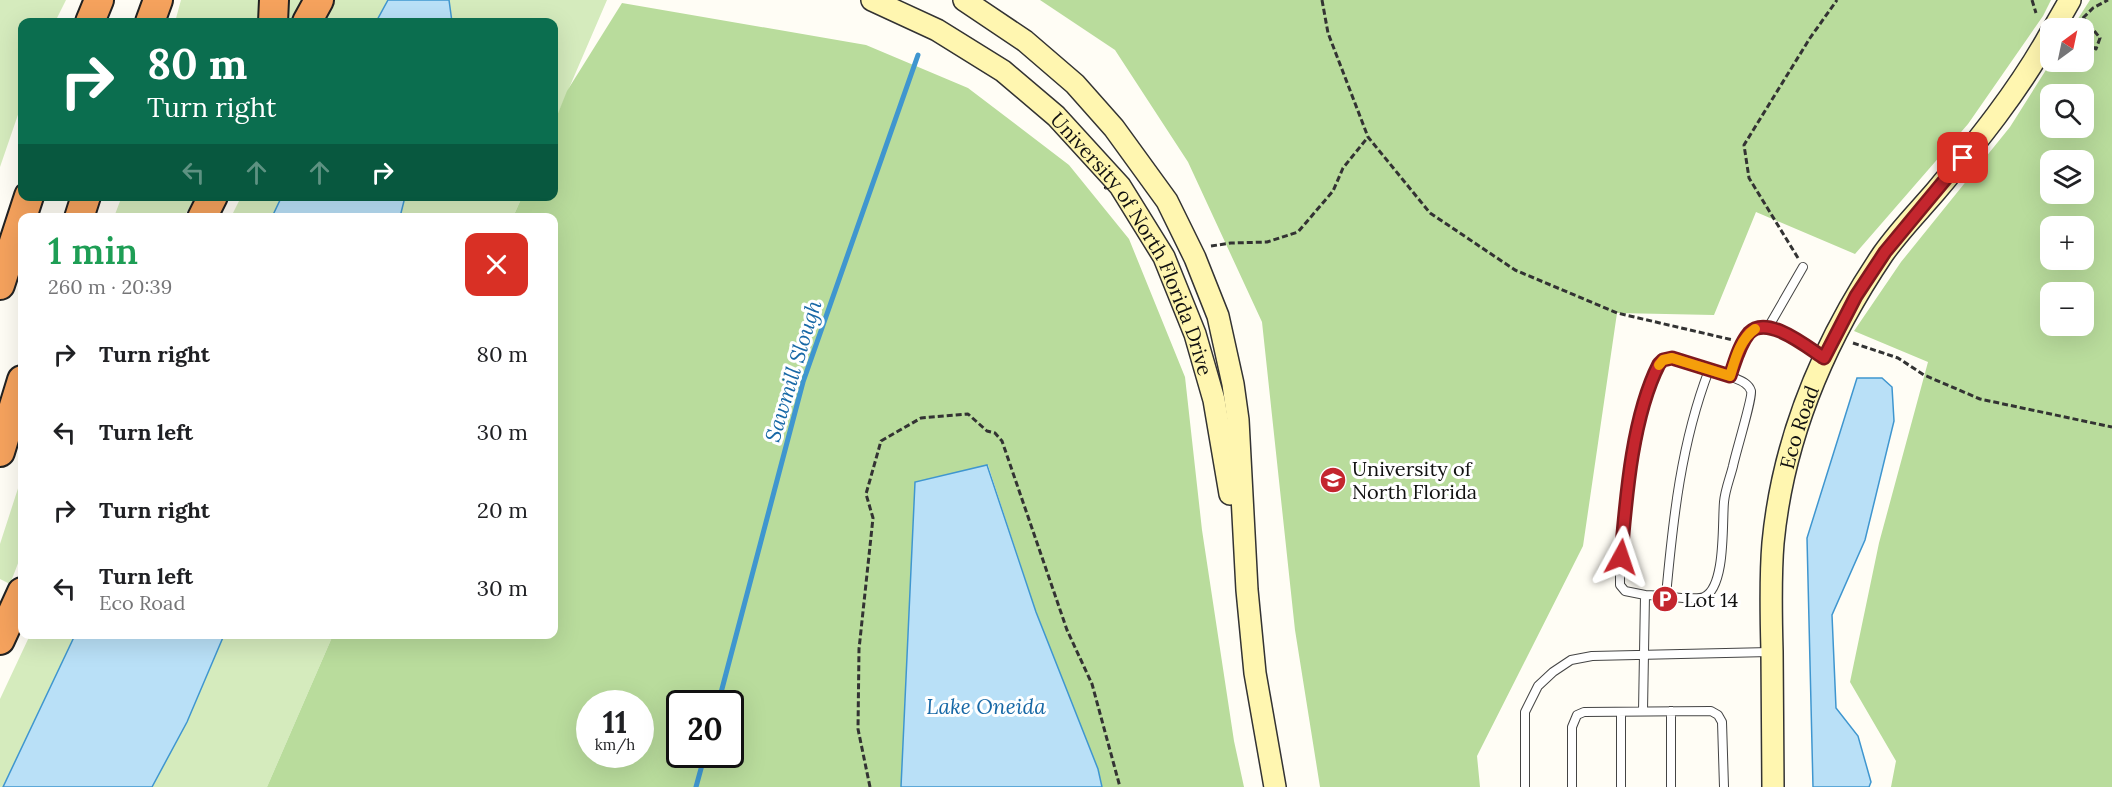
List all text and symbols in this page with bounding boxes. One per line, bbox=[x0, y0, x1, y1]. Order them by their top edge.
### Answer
north arrow bbox=[2040, 18, 2094, 72]
map controls bbox=[2040, 18, 2094, 336]
text: 80 m bbox=[147, 37, 247, 91]
icon: right bbox=[48, 42, 126, 120]
button: search bbox=[2040, 84, 2094, 138]
text: Turn right bbox=[147, 90, 276, 124]
street label: University of North Florida Drive bbox=[1046, 106, 1219, 378]
pin bbox=[1937, 132, 1988, 183]
icon: arrive bbox=[1946, 141, 1979, 174]
button: layers bbox=[2040, 150, 2094, 204]
icon: left bbox=[177, 156, 210, 189]
icon: ahead bbox=[240, 156, 273, 189]
icon: ahead bbox=[303, 156, 336, 189]
icon: right bbox=[366, 156, 399, 189]
button: + bbox=[2040, 216, 2094, 270]
text: 1 min bbox=[48, 228, 138, 274]
button: close bbox=[465, 233, 528, 296]
text: 260 m · 20:39 bbox=[48, 274, 172, 299]
button: − bbox=[2040, 282, 2094, 336]
water label: Sawmill Slough bbox=[759, 297, 827, 445]
icon: right bbox=[48, 338, 81, 371]
text: Turn right bbox=[99, 340, 210, 368]
text: 80 m bbox=[477, 340, 528, 368]
street label: Eco Road bbox=[1773, 382, 1824, 471]
icon: left bbox=[48, 416, 81, 449]
text: Turn left bbox=[99, 418, 193, 446]
text: 30 m bbox=[477, 418, 528, 446]
place label: University of North Florida bbox=[1352, 456, 1477, 504]
school or university icon: University of North Florida bbox=[1318, 465, 1348, 495]
icon: right bbox=[48, 494, 81, 527]
text: Turn right bbox=[99, 496, 210, 524]
text: 20 m bbox=[477, 496, 528, 524]
position arrow bbox=[1589, 525, 1653, 589]
text: Turn left bbox=[99, 562, 193, 590]
icon: left bbox=[48, 572, 81, 605]
text: 30 m bbox=[477, 574, 528, 602]
parking icon: Lot 14 bbox=[1650, 584, 1680, 614]
place label: Lot 14 bbox=[1684, 587, 1739, 612]
text: Eco Road bbox=[99, 590, 185, 615]
speed limit sign: 20 bbox=[666, 690, 744, 768]
water label: Lake Oneida bbox=[926, 693, 1046, 720]
text: 11 bbox=[603, 703, 627, 741]
text: km/h bbox=[595, 735, 635, 754]

